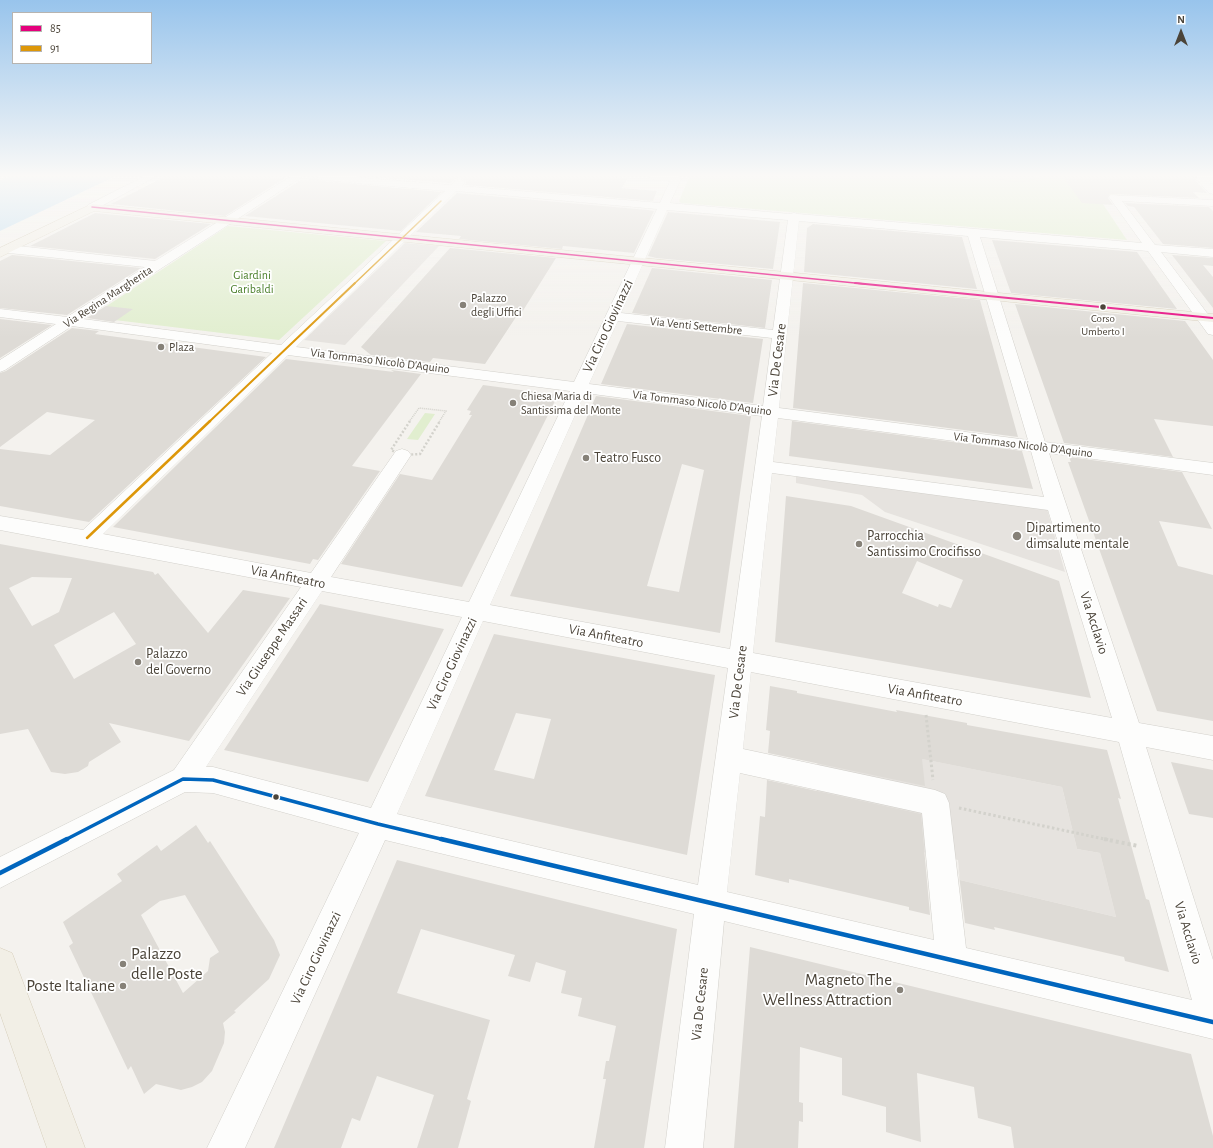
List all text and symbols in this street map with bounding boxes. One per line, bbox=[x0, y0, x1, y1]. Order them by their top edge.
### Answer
legend bbox=[12, 12, 152, 64]
north arrow bbox=[1161, 12, 1201, 52]
text: N bbox=[1177, 14, 1185, 25]
text: 85 bbox=[50, 22, 61, 34]
text: 91 bbox=[50, 42, 60, 54]
street label: Via Regina Margherita bbox=[61, 263, 155, 331]
park label: Giardini Garibaldi bbox=[230, 268, 274, 296]
street label: Via Ciro Giovinazzi bbox=[579, 277, 637, 375]
place label: Palazzo degli Uffici bbox=[471, 291, 522, 319]
marker: Palazzo degli Uffici bbox=[458, 300, 468, 310]
marker: Corso Umberto I bbox=[1098, 302, 1108, 312]
place label: Corso Umberto I bbox=[1081, 312, 1125, 338]
street label: Via Venti Settembre bbox=[649, 314, 743, 338]
street label: Via De Cesare bbox=[764, 322, 790, 398]
place label: Plaza bbox=[169, 340, 194, 354]
marker: Plaza bbox=[156, 342, 166, 352]
street label: Via Tommaso Nicolò D'Aquino bbox=[310, 345, 450, 377]
street label: Via Tommaso Nicolò D'Aquino bbox=[632, 387, 772, 419]
place label: Chiesa Maria di Santissima del Monte bbox=[521, 389, 621, 417]
marker: Chiesa Maria di Santissima del Monte bbox=[508, 398, 518, 408]
street label: Via Tommaso Nicolò D'Aquino bbox=[953, 429, 1093, 461]
place label: Teatro Fusco bbox=[594, 450, 661, 466]
marker: Teatro Fusco bbox=[581, 453, 591, 463]
place label: Dipartimento dimsalute mentale bbox=[1026, 520, 1129, 552]
place label: Parrocchia Santissimo Crocifisso bbox=[867, 528, 981, 560]
marker: Dipartimento dimsalute mentale bbox=[1011, 530, 1023, 542]
marker: Parrocchia Santissimo Crocifisso bbox=[854, 539, 864, 549]
street label: Via Anfiteatro bbox=[249, 562, 327, 592]
street label: Via Acclavio bbox=[1076, 590, 1112, 656]
street label: Via Giuseppe Massari bbox=[233, 594, 311, 700]
street label: Via Ciro Giovinazzi bbox=[423, 615, 481, 713]
street label: Via Anfiteatro bbox=[567, 621, 645, 651]
street label: Via De Cesare bbox=[725, 644, 751, 720]
place label: Palazzo del Governo bbox=[146, 646, 211, 678]
marker: Palazzo del Governo bbox=[133, 657, 143, 667]
street label: Via Anfiteatro bbox=[886, 680, 964, 710]
unlabelled marker bbox=[271, 792, 281, 802]
street label: Via Acclavio bbox=[1171, 900, 1205, 966]
street label: Via Ciro Giovinazzi bbox=[287, 909, 345, 1007]
place label: Palazzo delle Poste bbox=[131, 944, 202, 984]
marker: Palazzo delle Poste bbox=[118, 959, 128, 969]
street label: Via De Cesare bbox=[688, 966, 712, 1042]
place label: Magneto The Wellness Attraction bbox=[763, 970, 892, 1010]
place label: Poste Italiane bbox=[26, 976, 115, 996]
marker: Poste Italiane bbox=[118, 981, 128, 991]
marker: Magneto The Wellness Attraction bbox=[895, 985, 905, 995]

